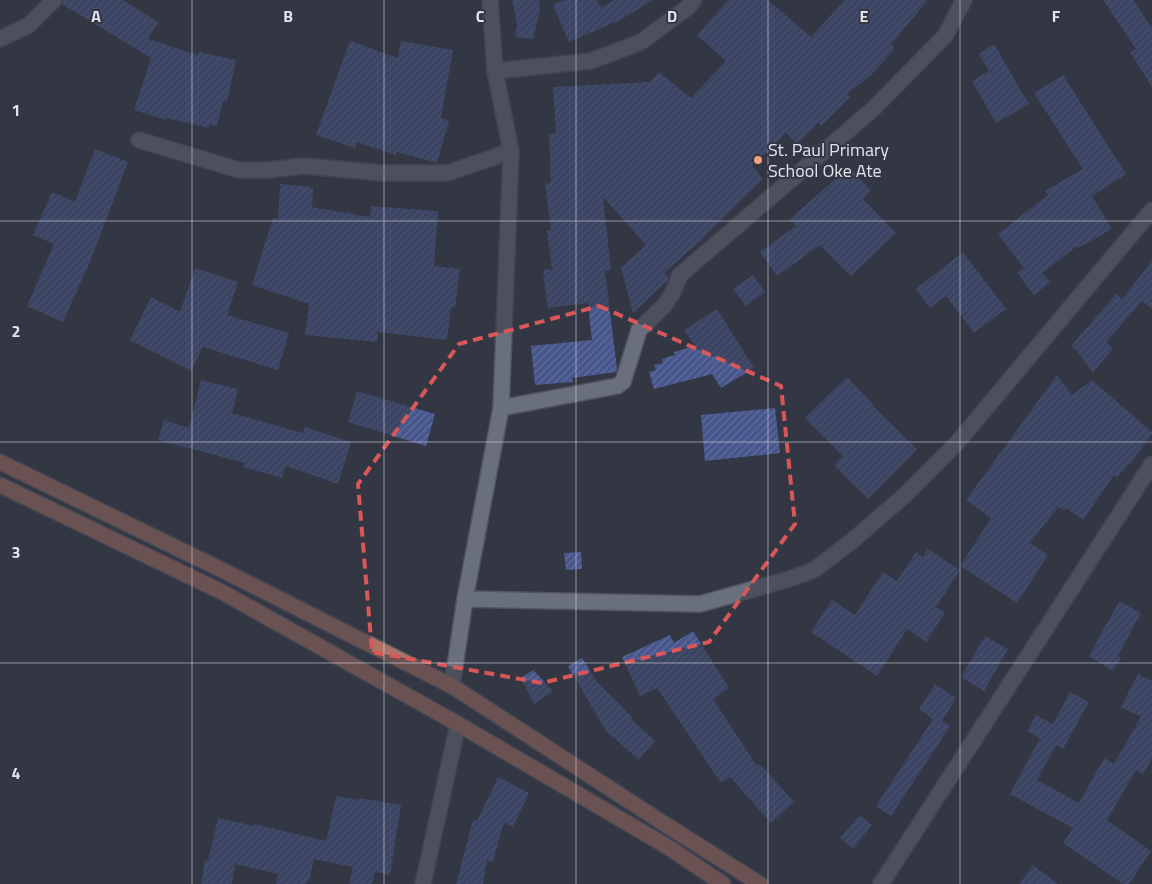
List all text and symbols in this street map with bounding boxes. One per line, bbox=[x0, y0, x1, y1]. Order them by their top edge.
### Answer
text: A bbox=[91, 4, 101, 28]
text: B bbox=[283, 4, 293, 28]
text: C bbox=[476, 4, 485, 28]
text: D bbox=[667, 4, 677, 28]
text: E bbox=[860, 4, 869, 28]
text: F bbox=[1052, 4, 1061, 28]
text: 1 bbox=[12, 98, 20, 122]
place label: St. Paul Primary School Oke Ate bbox=[768, 136, 889, 184]
marker: St. Paul Primary School Oke Ate bbox=[752, 154, 764, 166]
text: 2 bbox=[12, 319, 20, 343]
text: 3 bbox=[12, 540, 20, 564]
text: 4 bbox=[12, 761, 21, 785]

